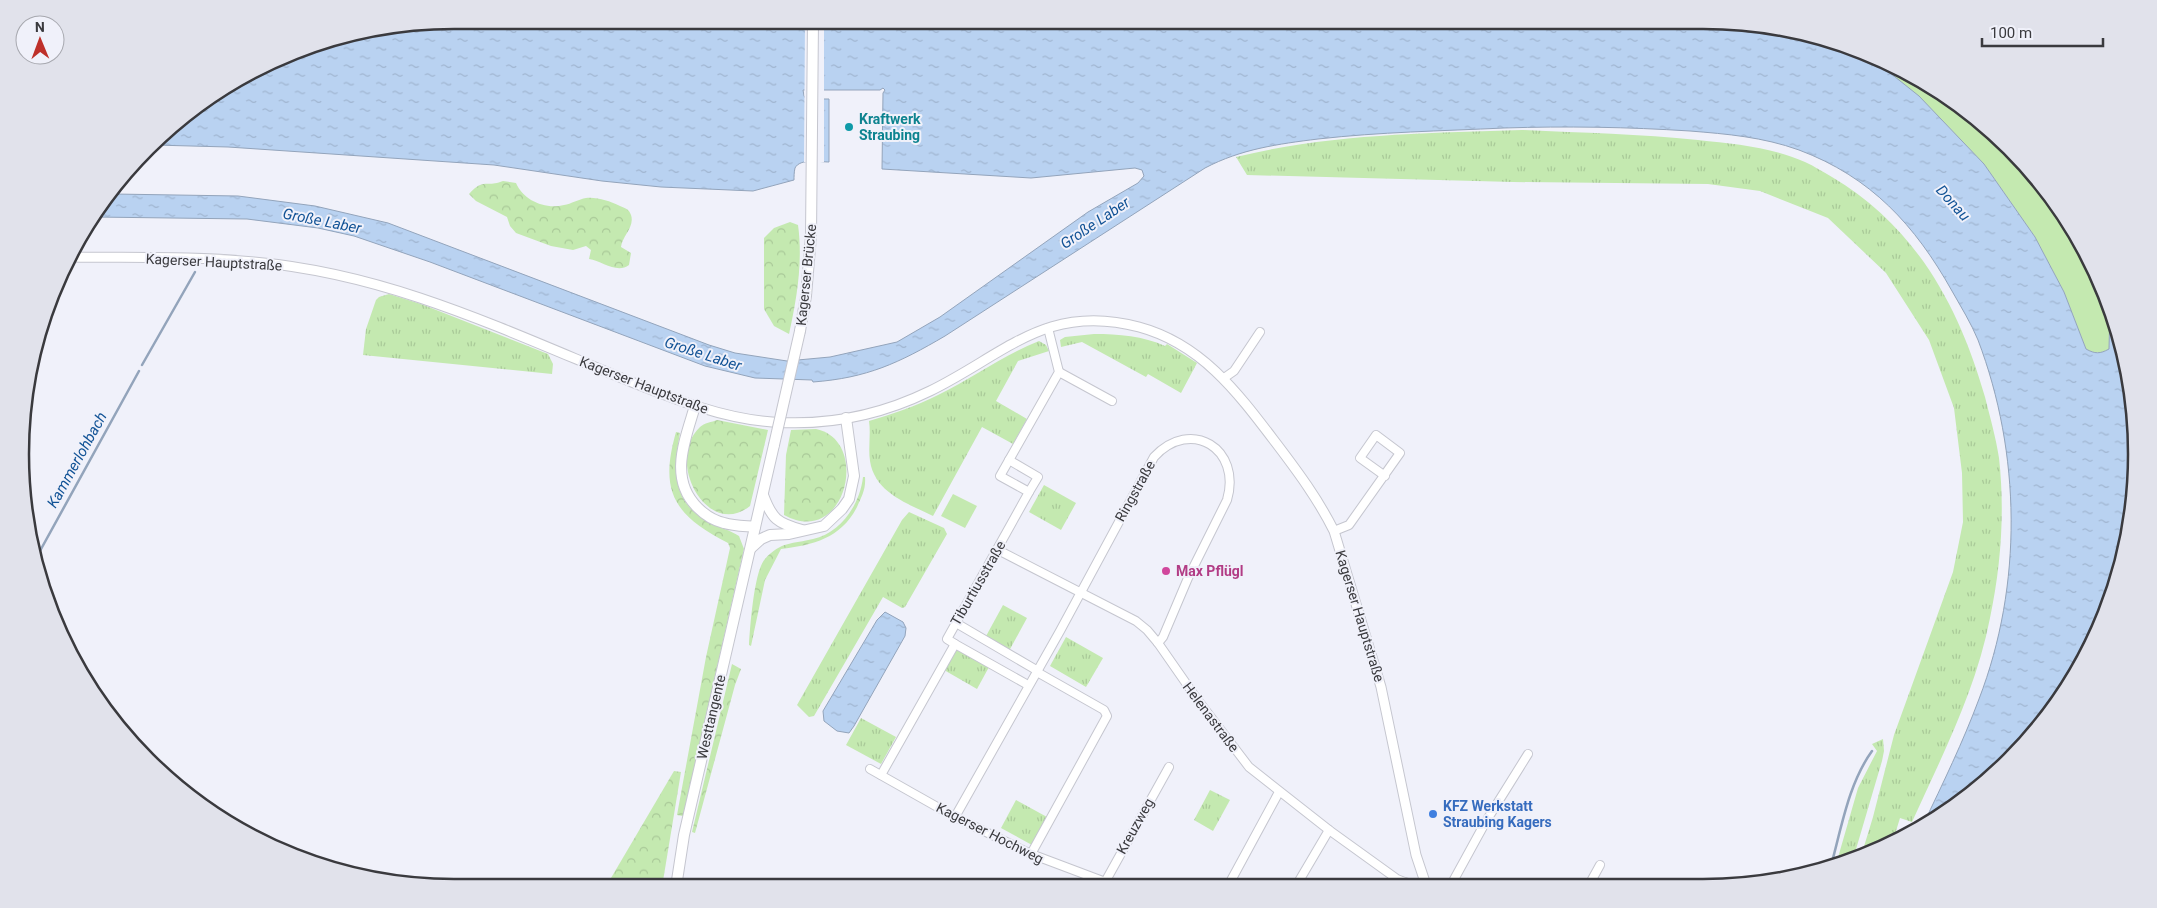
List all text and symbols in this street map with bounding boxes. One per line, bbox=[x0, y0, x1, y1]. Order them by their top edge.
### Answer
north arrow bbox=[15, 15, 65, 65]
scale bar bbox=[1982, 15, 2103, 47]
text: N bbox=[35, 19, 45, 35]
text: 100 m bbox=[1990, 24, 2032, 42]
place label: Kraftwerk Straubing bbox=[859, 111, 921, 143]
marker: Kraftwerk Straubing bbox=[843, 121, 855, 133]
water label: Donau bbox=[1932, 181, 1974, 225]
water label: Große Laber bbox=[1057, 193, 1134, 253]
water label: Große Laber bbox=[281, 205, 364, 238]
street label: Kagerser Brücke bbox=[793, 223, 819, 327]
street label: Kagerser Hauptstraße bbox=[145, 250, 283, 274]
water label: Große Laber bbox=[662, 333, 745, 375]
street label: Kagerser Hauptstraße bbox=[577, 353, 711, 417]
water label: Kammerlohbach bbox=[43, 409, 111, 511]
street label: Ringstraße bbox=[1112, 458, 1158, 524]
street label: Tiburtiusstraße bbox=[947, 538, 1009, 628]
street label: Kagerser Hauptstraße bbox=[1332, 548, 1388, 684]
place label: Max Pflügl bbox=[1176, 563, 1244, 579]
marker: Max Pflügl bbox=[1160, 565, 1172, 577]
street label: Westtangente bbox=[693, 673, 729, 761]
street label: Helenastraße bbox=[1180, 679, 1242, 755]
street label: Kreuzweg bbox=[1113, 795, 1157, 857]
place label: KFZ Werkstatt Straubing Kagers bbox=[1443, 798, 1552, 830]
street label: Kagerser Hochweg bbox=[934, 799, 1046, 867]
marker: KFZ Werkstatt Straubing Kagers bbox=[1427, 808, 1439, 820]

